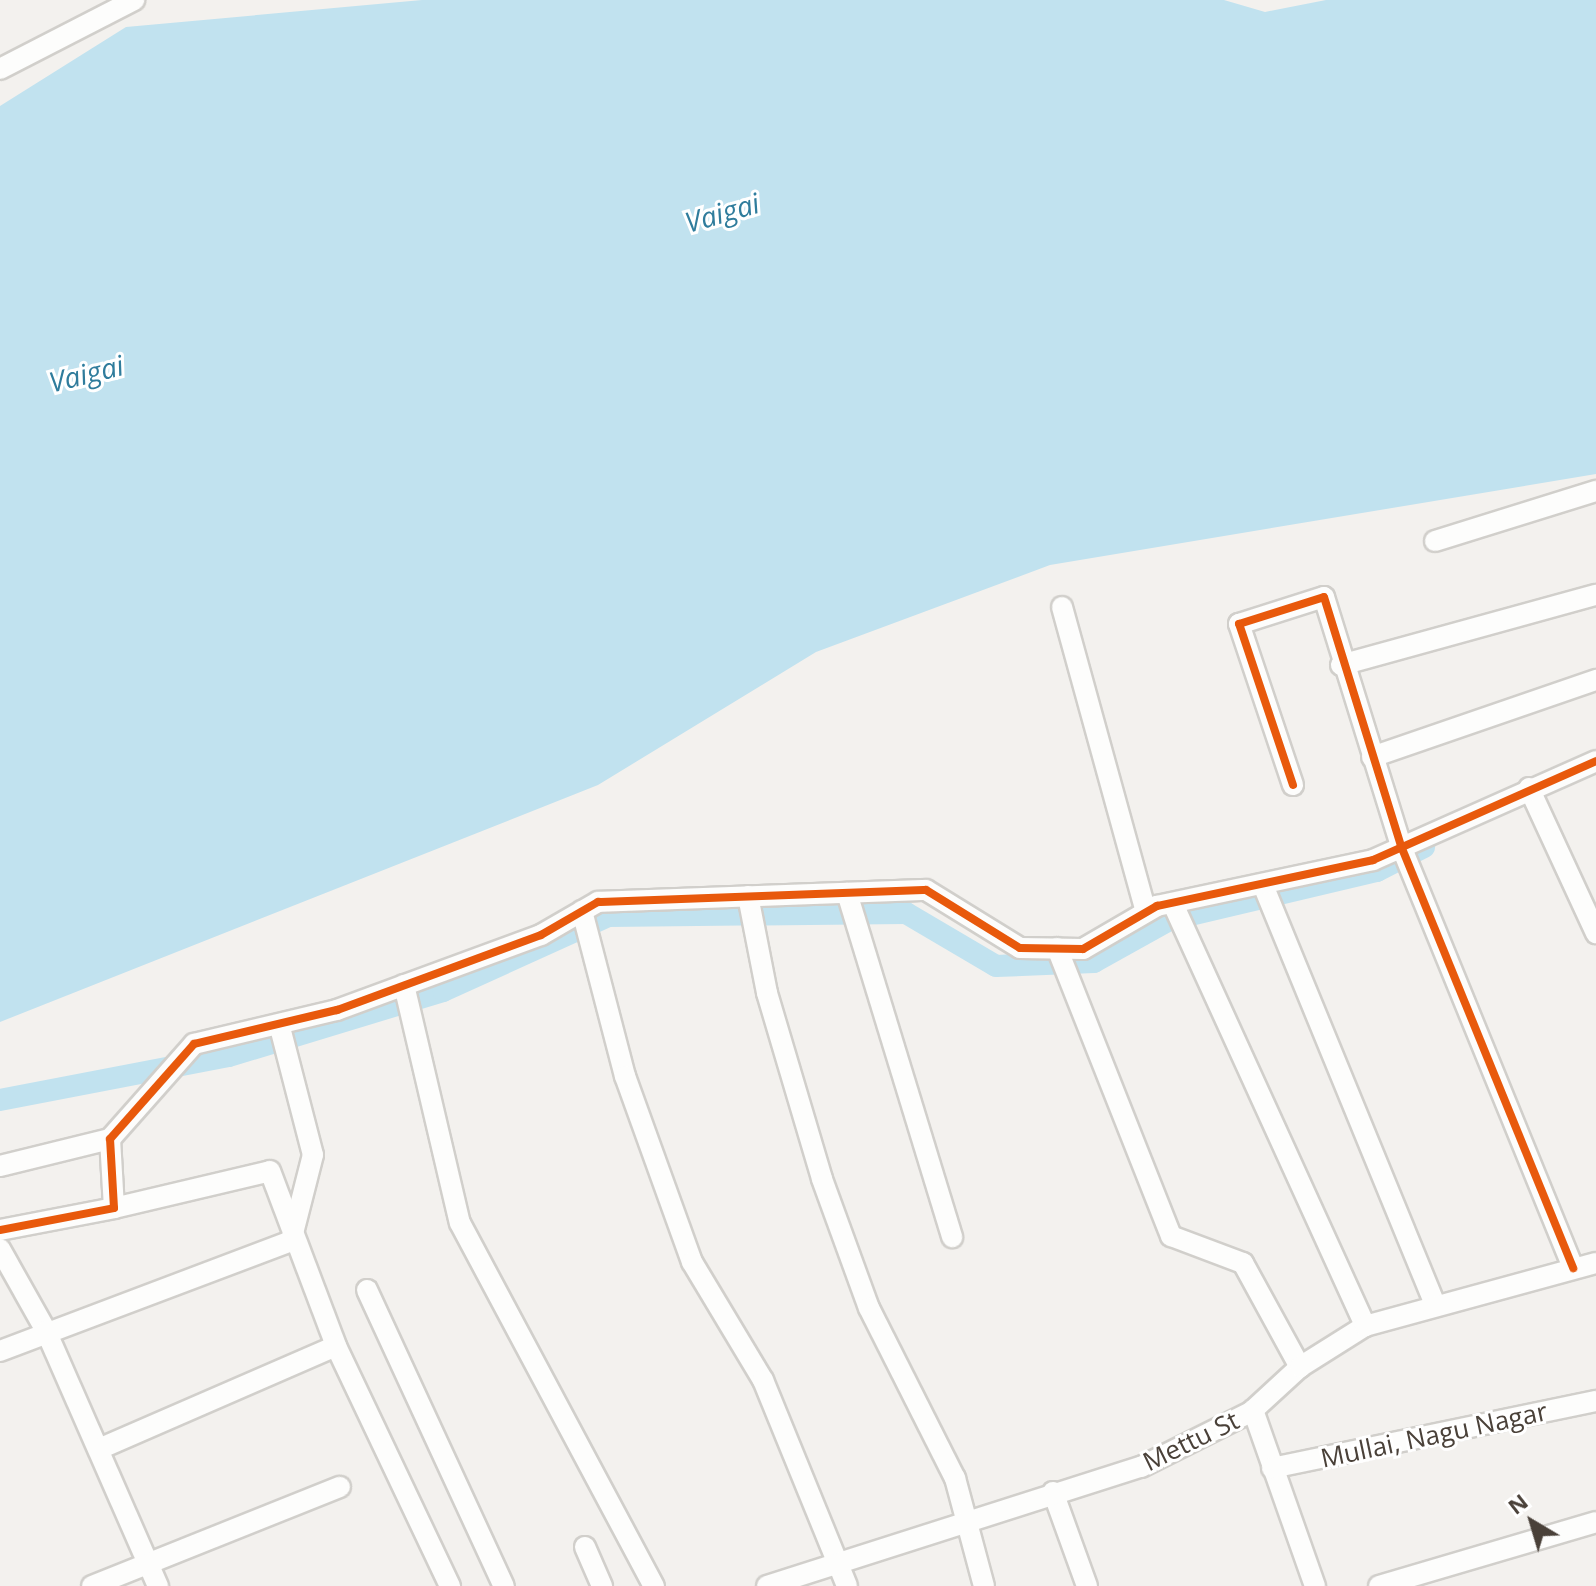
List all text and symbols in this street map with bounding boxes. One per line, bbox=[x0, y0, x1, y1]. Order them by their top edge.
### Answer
water label: Vaigai bbox=[681, 185, 763, 239]
water label: Vaigai bbox=[45, 348, 127, 398]
street label: Mullai, Nagu Nagar bbox=[1318, 1396, 1550, 1474]
street label: Mettu St bbox=[1138, 1404, 1244, 1478]
north arrow bbox=[1492, 1482, 1572, 1562]
text: N bbox=[1501, 1486, 1534, 1520]

